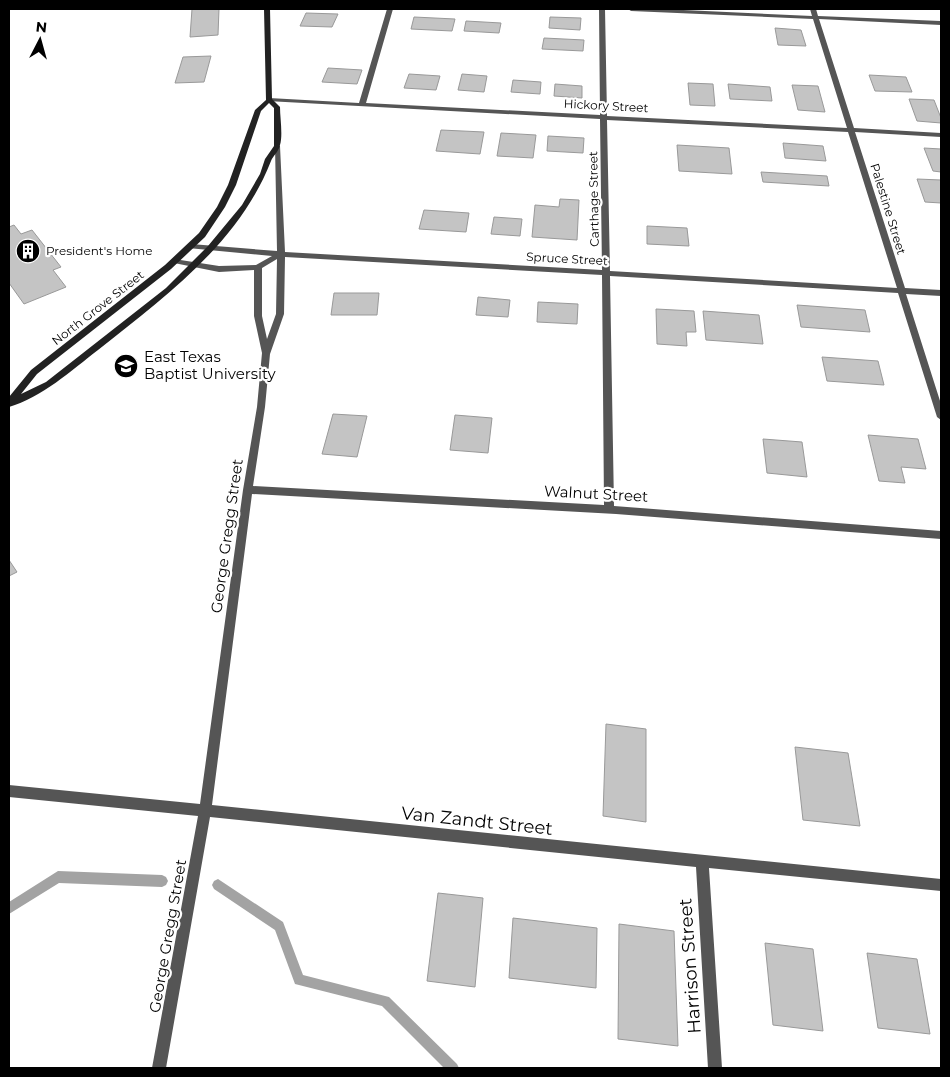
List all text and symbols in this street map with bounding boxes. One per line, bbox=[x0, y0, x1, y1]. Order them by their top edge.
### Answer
north arrow bbox=[15, 15, 65, 65]
text: N bbox=[35, 18, 48, 37]
street label: Hickory Street bbox=[563, 96, 649, 115]
street label: Carthage Street bbox=[585, 151, 602, 247]
street label: Palestine Street bbox=[867, 161, 910, 256]
building icon: President's Home bbox=[15, 238, 41, 264]
place label: President's Home bbox=[46, 243, 152, 258]
street label: Spruce Street bbox=[526, 249, 608, 268]
street label: North Grove Street bbox=[49, 267, 147, 348]
place label: East Texas Baptist University bbox=[144, 347, 277, 383]
school or university icon: East Texas Baptist University bbox=[113, 353, 139, 379]
street label: George Gregg Street bbox=[206, 458, 247, 614]
street label: Walnut Street bbox=[543, 481, 649, 506]
street label: Van Zandt Street bbox=[400, 802, 554, 840]
street label: George Gregg Street bbox=[145, 858, 190, 1014]
street label: Harrison Street bbox=[674, 898, 706, 1034]

